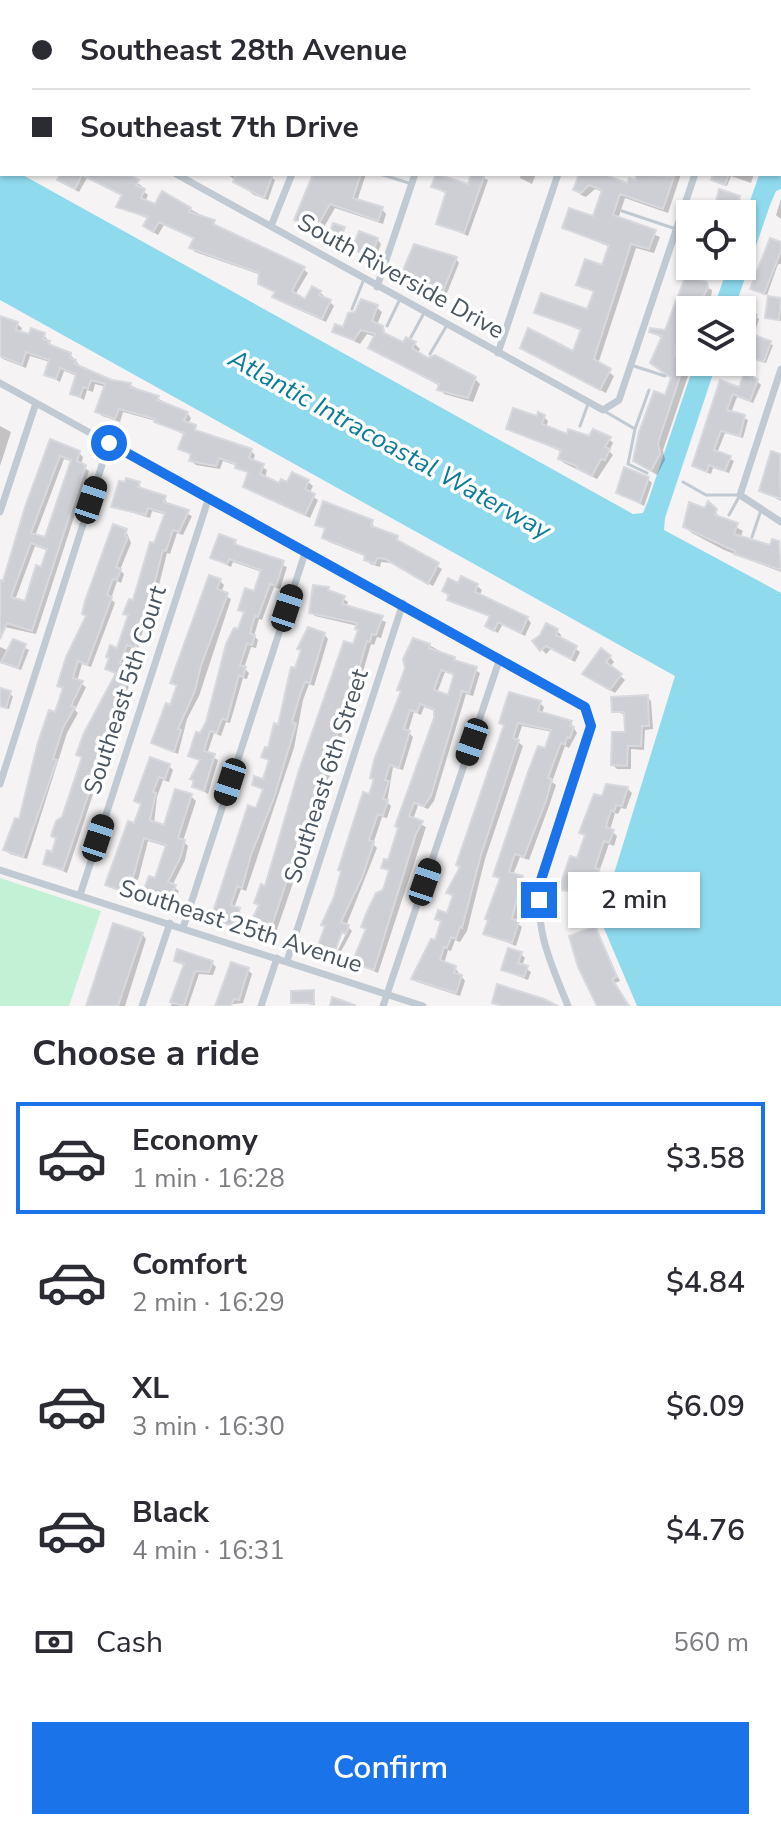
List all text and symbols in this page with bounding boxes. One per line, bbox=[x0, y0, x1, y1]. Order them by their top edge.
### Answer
text: Southeast 28th Avenue bbox=[80, 30, 407, 71]
text: Southeast 7th Drive bbox=[80, 107, 359, 148]
map controls bbox=[676, 200, 756, 376]
button: locate bbox=[676, 200, 756, 280]
street label: South Riverside Drive bbox=[292, 206, 510, 346]
button: layers bbox=[676, 296, 756, 376]
water label: Atlantic Intracoastal Waterway bbox=[221, 341, 559, 549]
route start bbox=[91, 425, 127, 461]
car bbox=[72, 473, 110, 527]
street label: Southeast 5th Court bbox=[76, 581, 174, 798]
car bbox=[268, 581, 306, 635]
street label: Southeast 6th Street bbox=[276, 664, 376, 887]
car bbox=[453, 715, 491, 769]
car bbox=[211, 755, 249, 809]
car bbox=[79, 811, 117, 865]
car bbox=[406, 855, 444, 909]
street label: Southeast 25th Avenue bbox=[115, 872, 367, 980]
callout: 2 min bbox=[567, 872, 699, 928]
route end bbox=[521, 882, 557, 918]
text: 2 min bbox=[601, 882, 667, 917]
text: Choose a ride bbox=[32, 1029, 260, 1078]
text: Economy bbox=[132, 1120, 258, 1161]
icon: car bbox=[36, 1122, 108, 1194]
text: $3.58 bbox=[666, 1138, 745, 1179]
text: 1 min · 16:28 bbox=[132, 1161, 285, 1196]
text: Comfort bbox=[132, 1244, 247, 1285]
icon: car bbox=[36, 1246, 108, 1318]
text: $4.84 bbox=[666, 1262, 745, 1303]
text: 2 min · 16:29 bbox=[132, 1285, 285, 1320]
text: XL bbox=[132, 1368, 169, 1409]
icon: car bbox=[36, 1370, 108, 1442]
text: $6.09 bbox=[666, 1386, 745, 1427]
text: 3 min · 16:30 bbox=[132, 1409, 285, 1444]
text: Black bbox=[132, 1492, 209, 1533]
icon: car bbox=[36, 1494, 108, 1566]
text: $4.76 bbox=[666, 1510, 745, 1551]
text: 4 min · 16:31 bbox=[132, 1533, 285, 1568]
icon: cash bbox=[32, 1620, 76, 1664]
text: Cash bbox=[96, 1622, 163, 1663]
text: 560 m bbox=[673, 1625, 749, 1660]
button: Confirm bbox=[32, 1722, 749, 1814]

